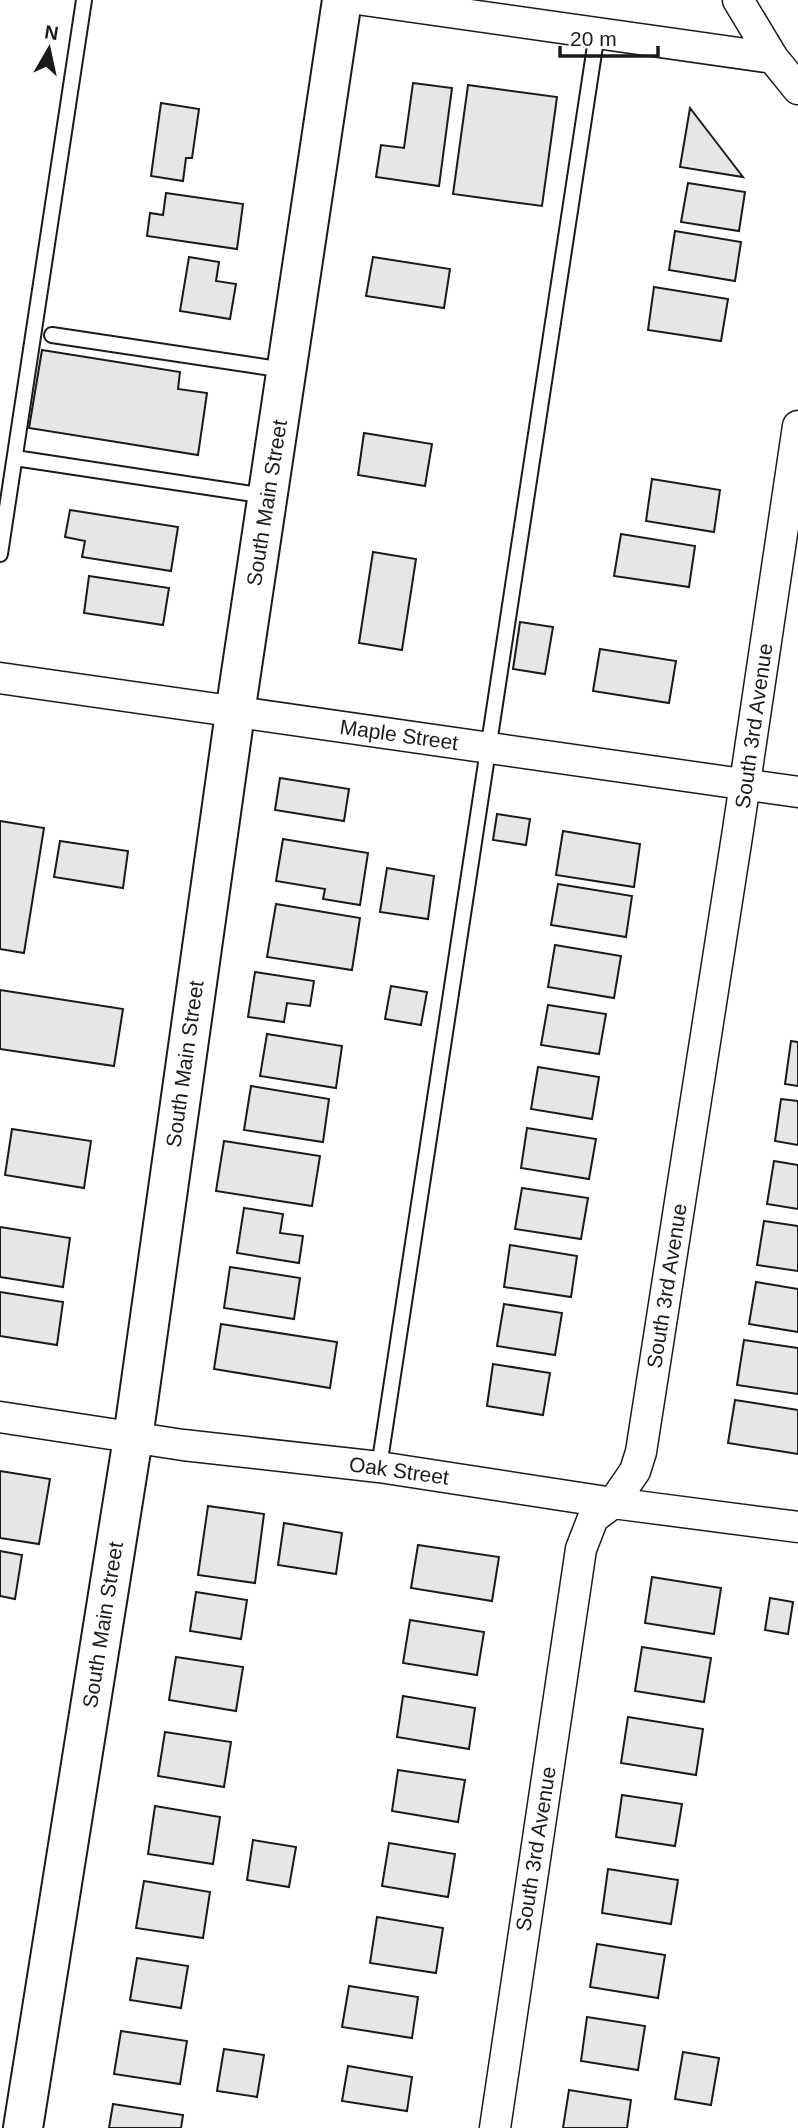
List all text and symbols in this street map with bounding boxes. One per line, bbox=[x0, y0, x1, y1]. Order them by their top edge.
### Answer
north arrow bbox=[14, 14, 84, 84]
scale bar bbox=[560, 14, 658, 58]
text: N bbox=[43, 21, 60, 44]
text: 20 m bbox=[570, 27, 617, 50]
street label: South Main Street bbox=[242, 418, 291, 588]
street label: South 3rd Avenue bbox=[731, 642, 776, 810]
street label: Maple Street bbox=[339, 715, 460, 754]
street label: South Main Street bbox=[161, 979, 208, 1149]
street label: South 3rd Avenue bbox=[642, 1202, 691, 1370]
street label: Oak Street bbox=[348, 1452, 451, 1489]
street label: South Main Street bbox=[78, 1540, 127, 1710]
street label: South 3rd Avenue bbox=[511, 1765, 560, 1933]

